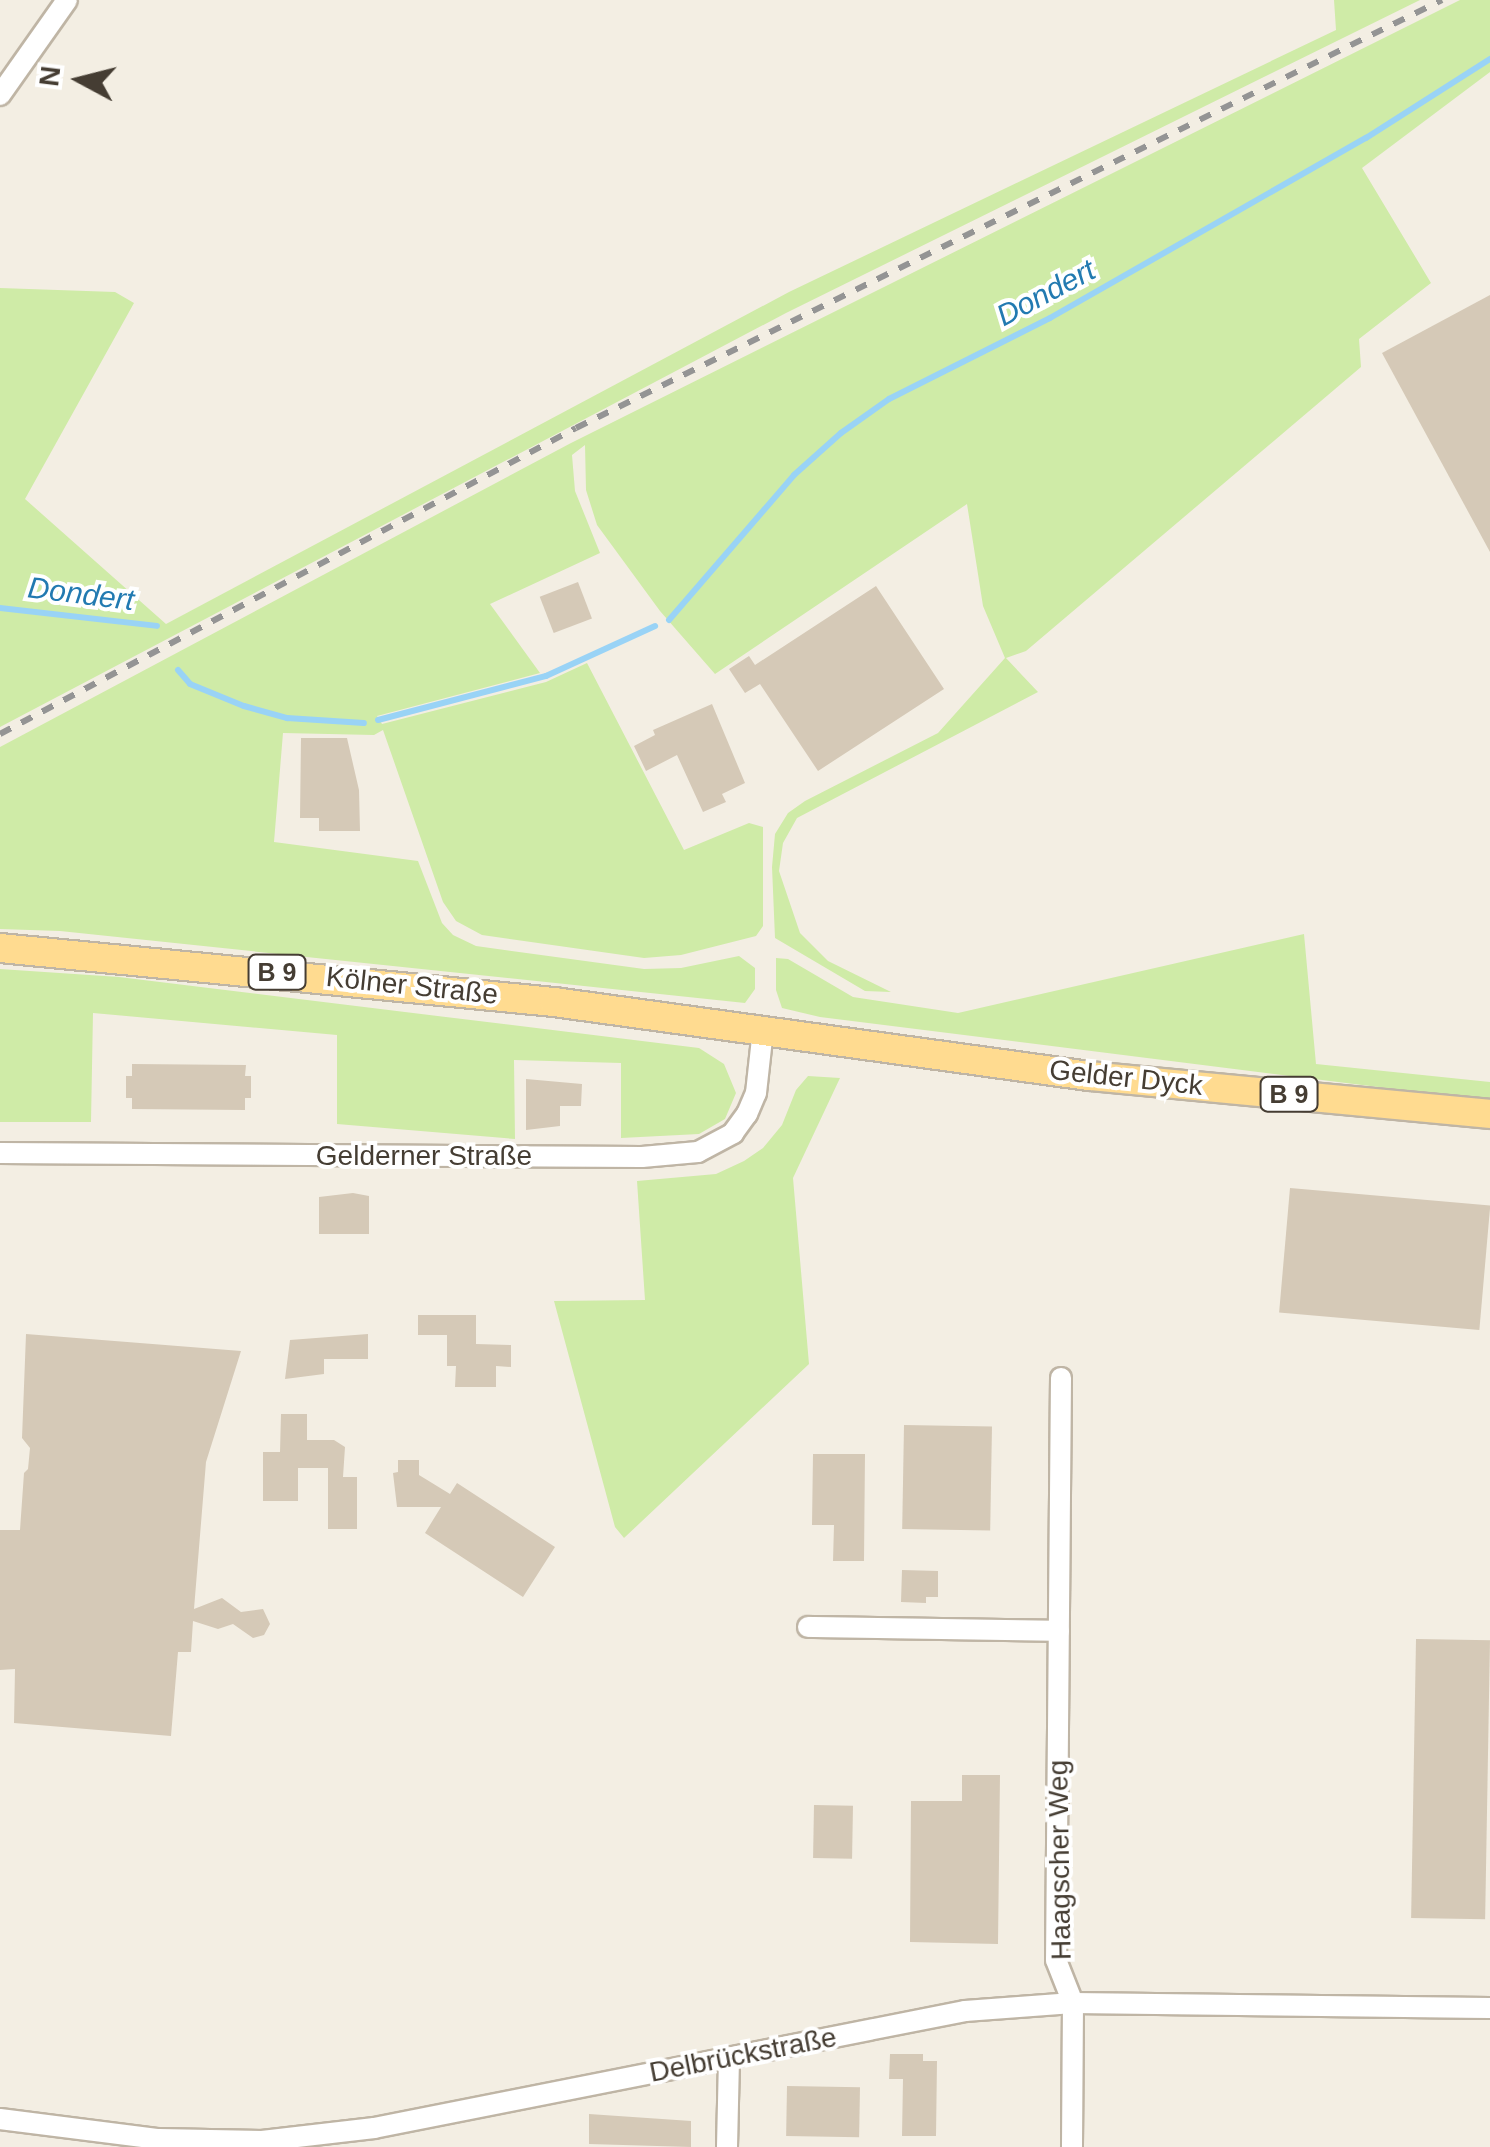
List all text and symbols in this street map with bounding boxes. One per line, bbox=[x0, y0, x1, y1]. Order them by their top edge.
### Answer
north arrow bbox=[30, 30, 130, 130]
text: N bbox=[33, 64, 66, 88]
water label: Dondert bbox=[990, 252, 1102, 334]
water label: Dondert bbox=[26, 570, 136, 618]
road number: B 9 bbox=[247, 952, 307, 992]
street label: Kölner Straße bbox=[324, 960, 500, 1012]
street label: Gelder Dyck bbox=[1048, 1053, 1204, 1103]
road number: B 9 bbox=[1259, 1074, 1319, 1114]
street label: Gelderner Straße bbox=[316, 1139, 532, 1173]
street label: Haagscher Weg bbox=[1041, 1760, 1079, 1960]
street label: Delbrückstraße bbox=[647, 2020, 839, 2090]

